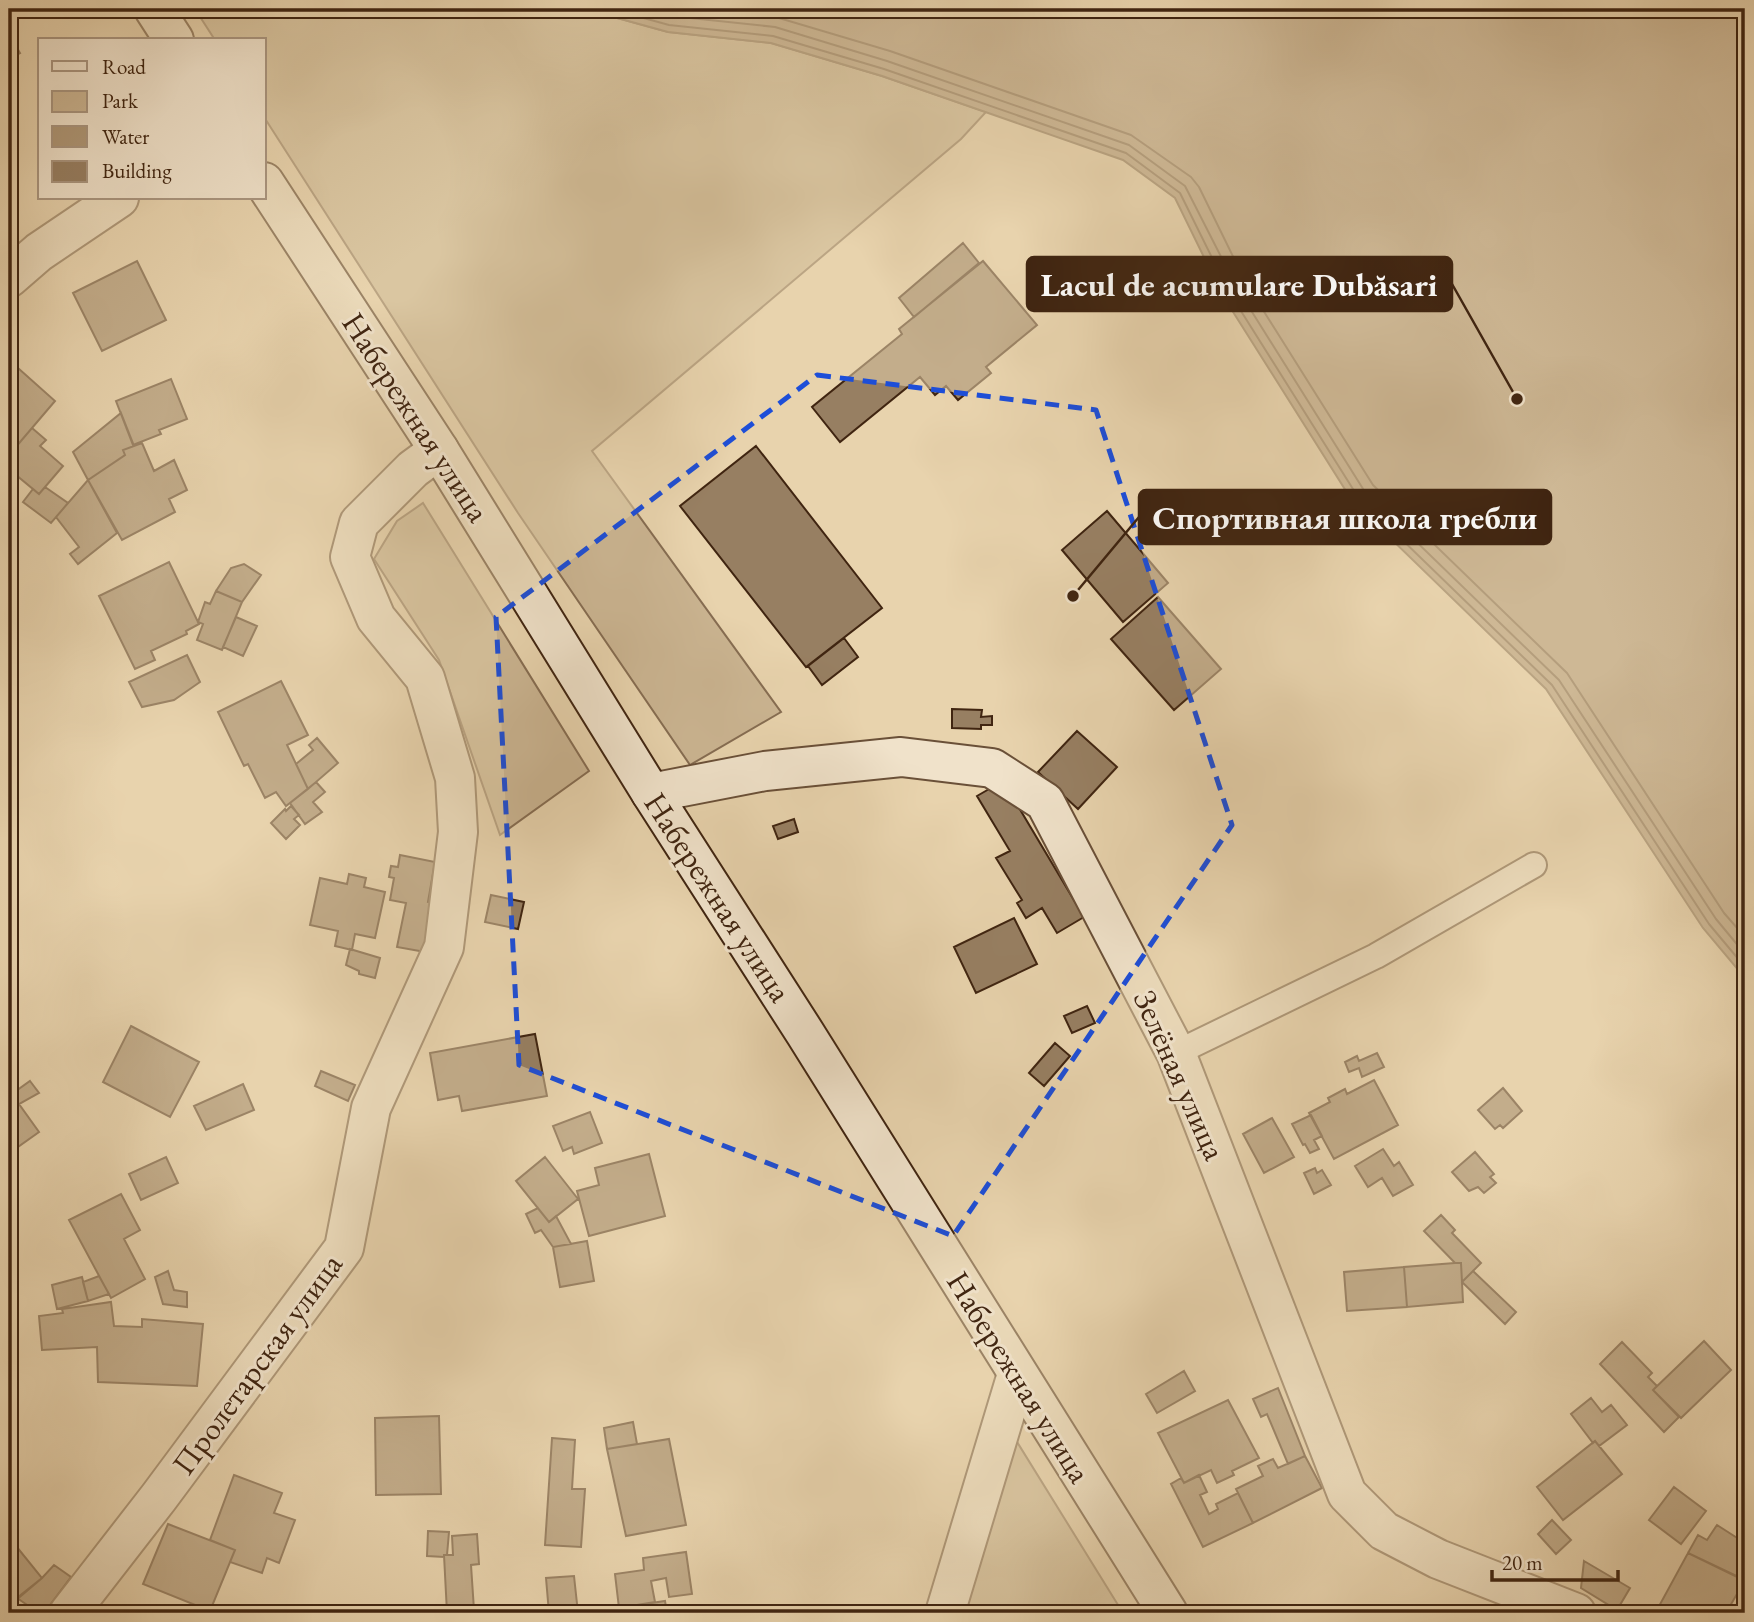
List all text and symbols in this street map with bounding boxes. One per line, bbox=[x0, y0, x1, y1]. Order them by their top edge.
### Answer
legend bbox=[38, 38, 266, 200]
text: Road bbox=[102, 53, 146, 80]
text: Park bbox=[102, 87, 139, 114]
text: Water bbox=[102, 123, 149, 150]
text: Building bbox=[102, 157, 172, 184]
callout: Lacul de acumulare Dubăsari bbox=[1027, 257, 1452, 311]
text: Lacul de acumulare Dubăsari bbox=[1040, 263, 1438, 306]
street label: Набережная улица bbox=[333, 304, 500, 530]
callout: Спортивная школа гребли bbox=[1139, 490, 1551, 544]
text: Спортивная школа гребли bbox=[1153, 496, 1537, 539]
street label: Набережная улица bbox=[635, 784, 802, 1010]
street label: Зелёная улица bbox=[1124, 984, 1236, 1167]
street label: Пролетарская улица bbox=[162, 1245, 352, 1483]
street label: Набережная улица bbox=[937, 1263, 1101, 1491]
scale bar bbox=[1492, 1538, 1618, 1582]
text: 20 m bbox=[1502, 1549, 1543, 1576]

